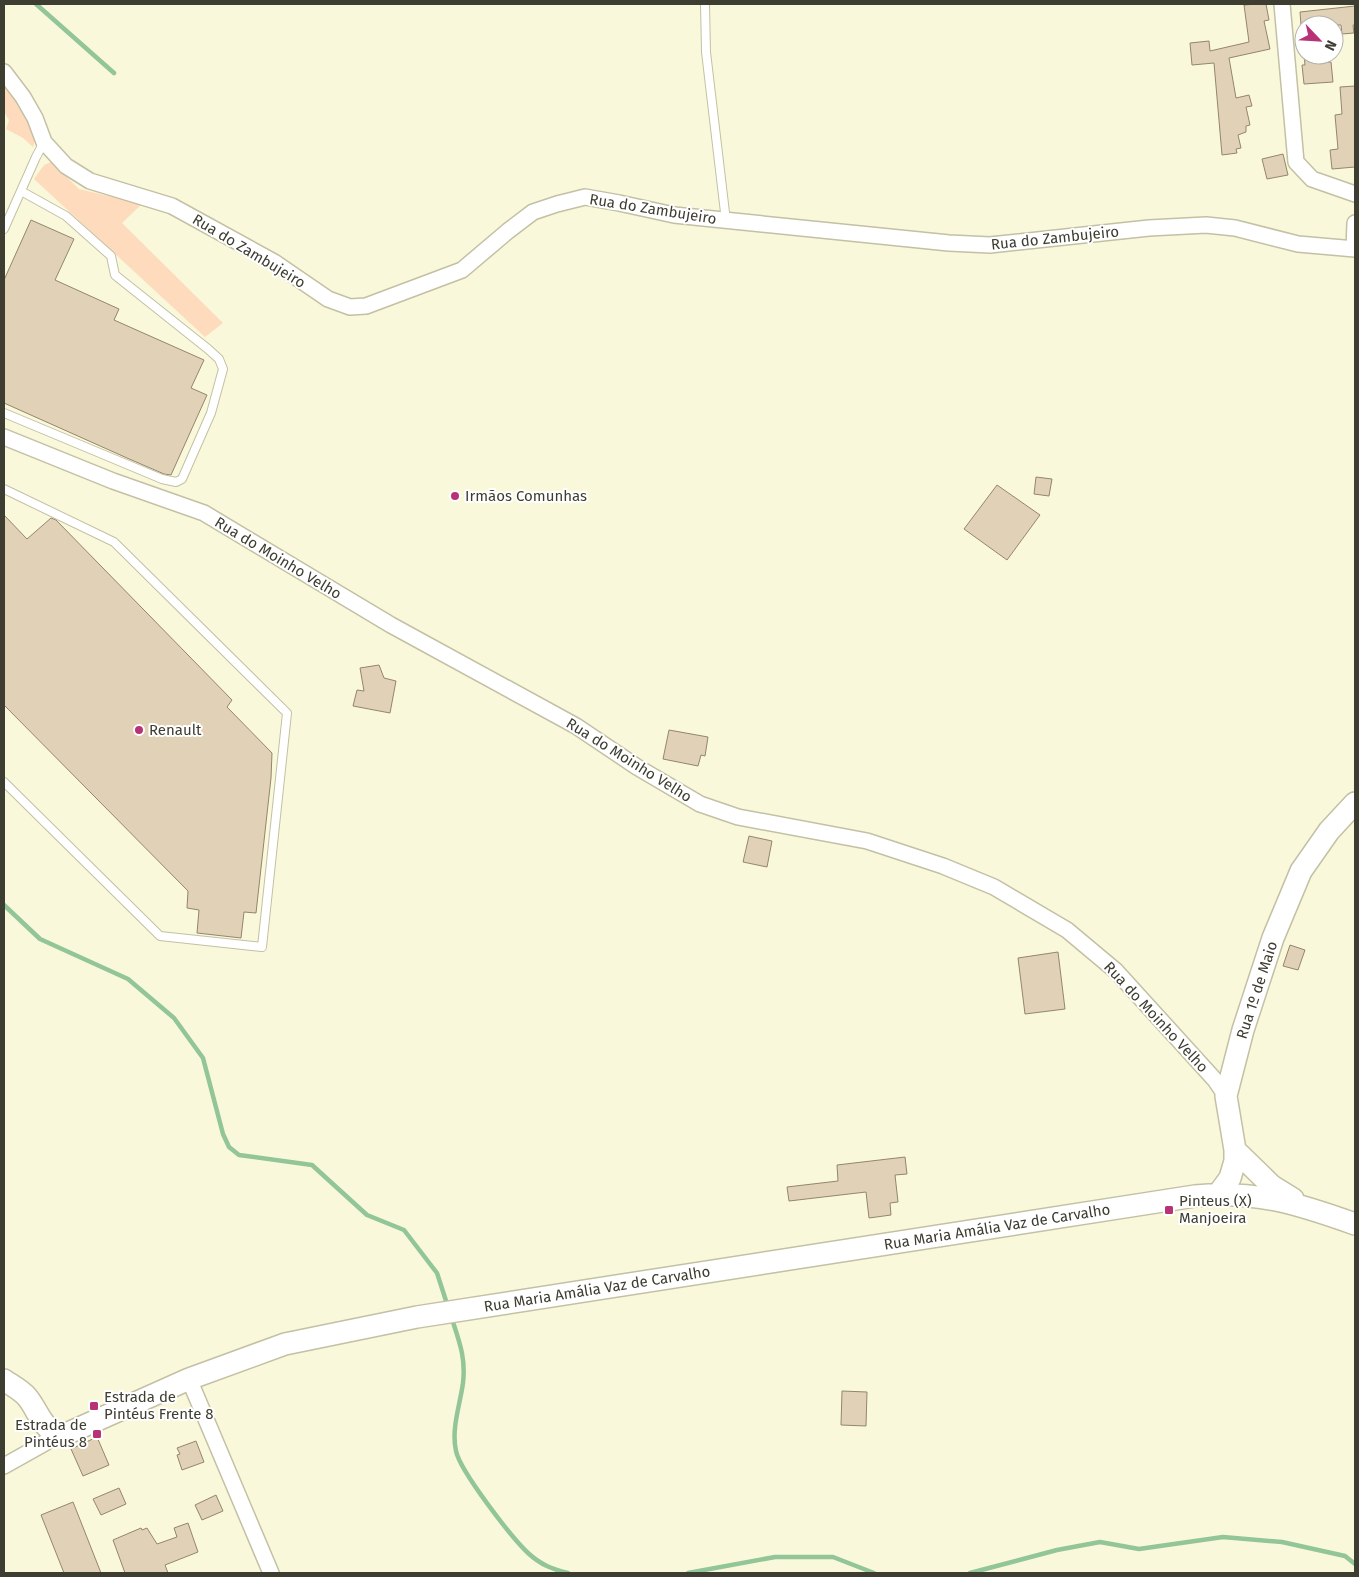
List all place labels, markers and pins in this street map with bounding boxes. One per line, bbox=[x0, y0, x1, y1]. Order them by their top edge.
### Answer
place label: Irmãos Comunhas bbox=[465, 487, 587, 505]
marker: Irmãos Comunhas bbox=[449, 490, 461, 502]
place label: Renault bbox=[149, 721, 202, 739]
marker: Renault bbox=[133, 724, 145, 736]
place label: Pinteus (X) Manjoeira bbox=[1179, 1192, 1252, 1227]
marker: Pinteus (X) Manjoeira bbox=[1163, 1204, 1175, 1216]
place label: Estrada de Pintéus Frente 8 bbox=[104, 1388, 214, 1423]
marker: Estrada de Pintéus Frente 8 bbox=[88, 1400, 100, 1412]
place label: Estrada de Pintéus 8 bbox=[15, 1416, 87, 1451]
marker: Estrada de Pintéus 8 bbox=[91, 1428, 103, 1440]

